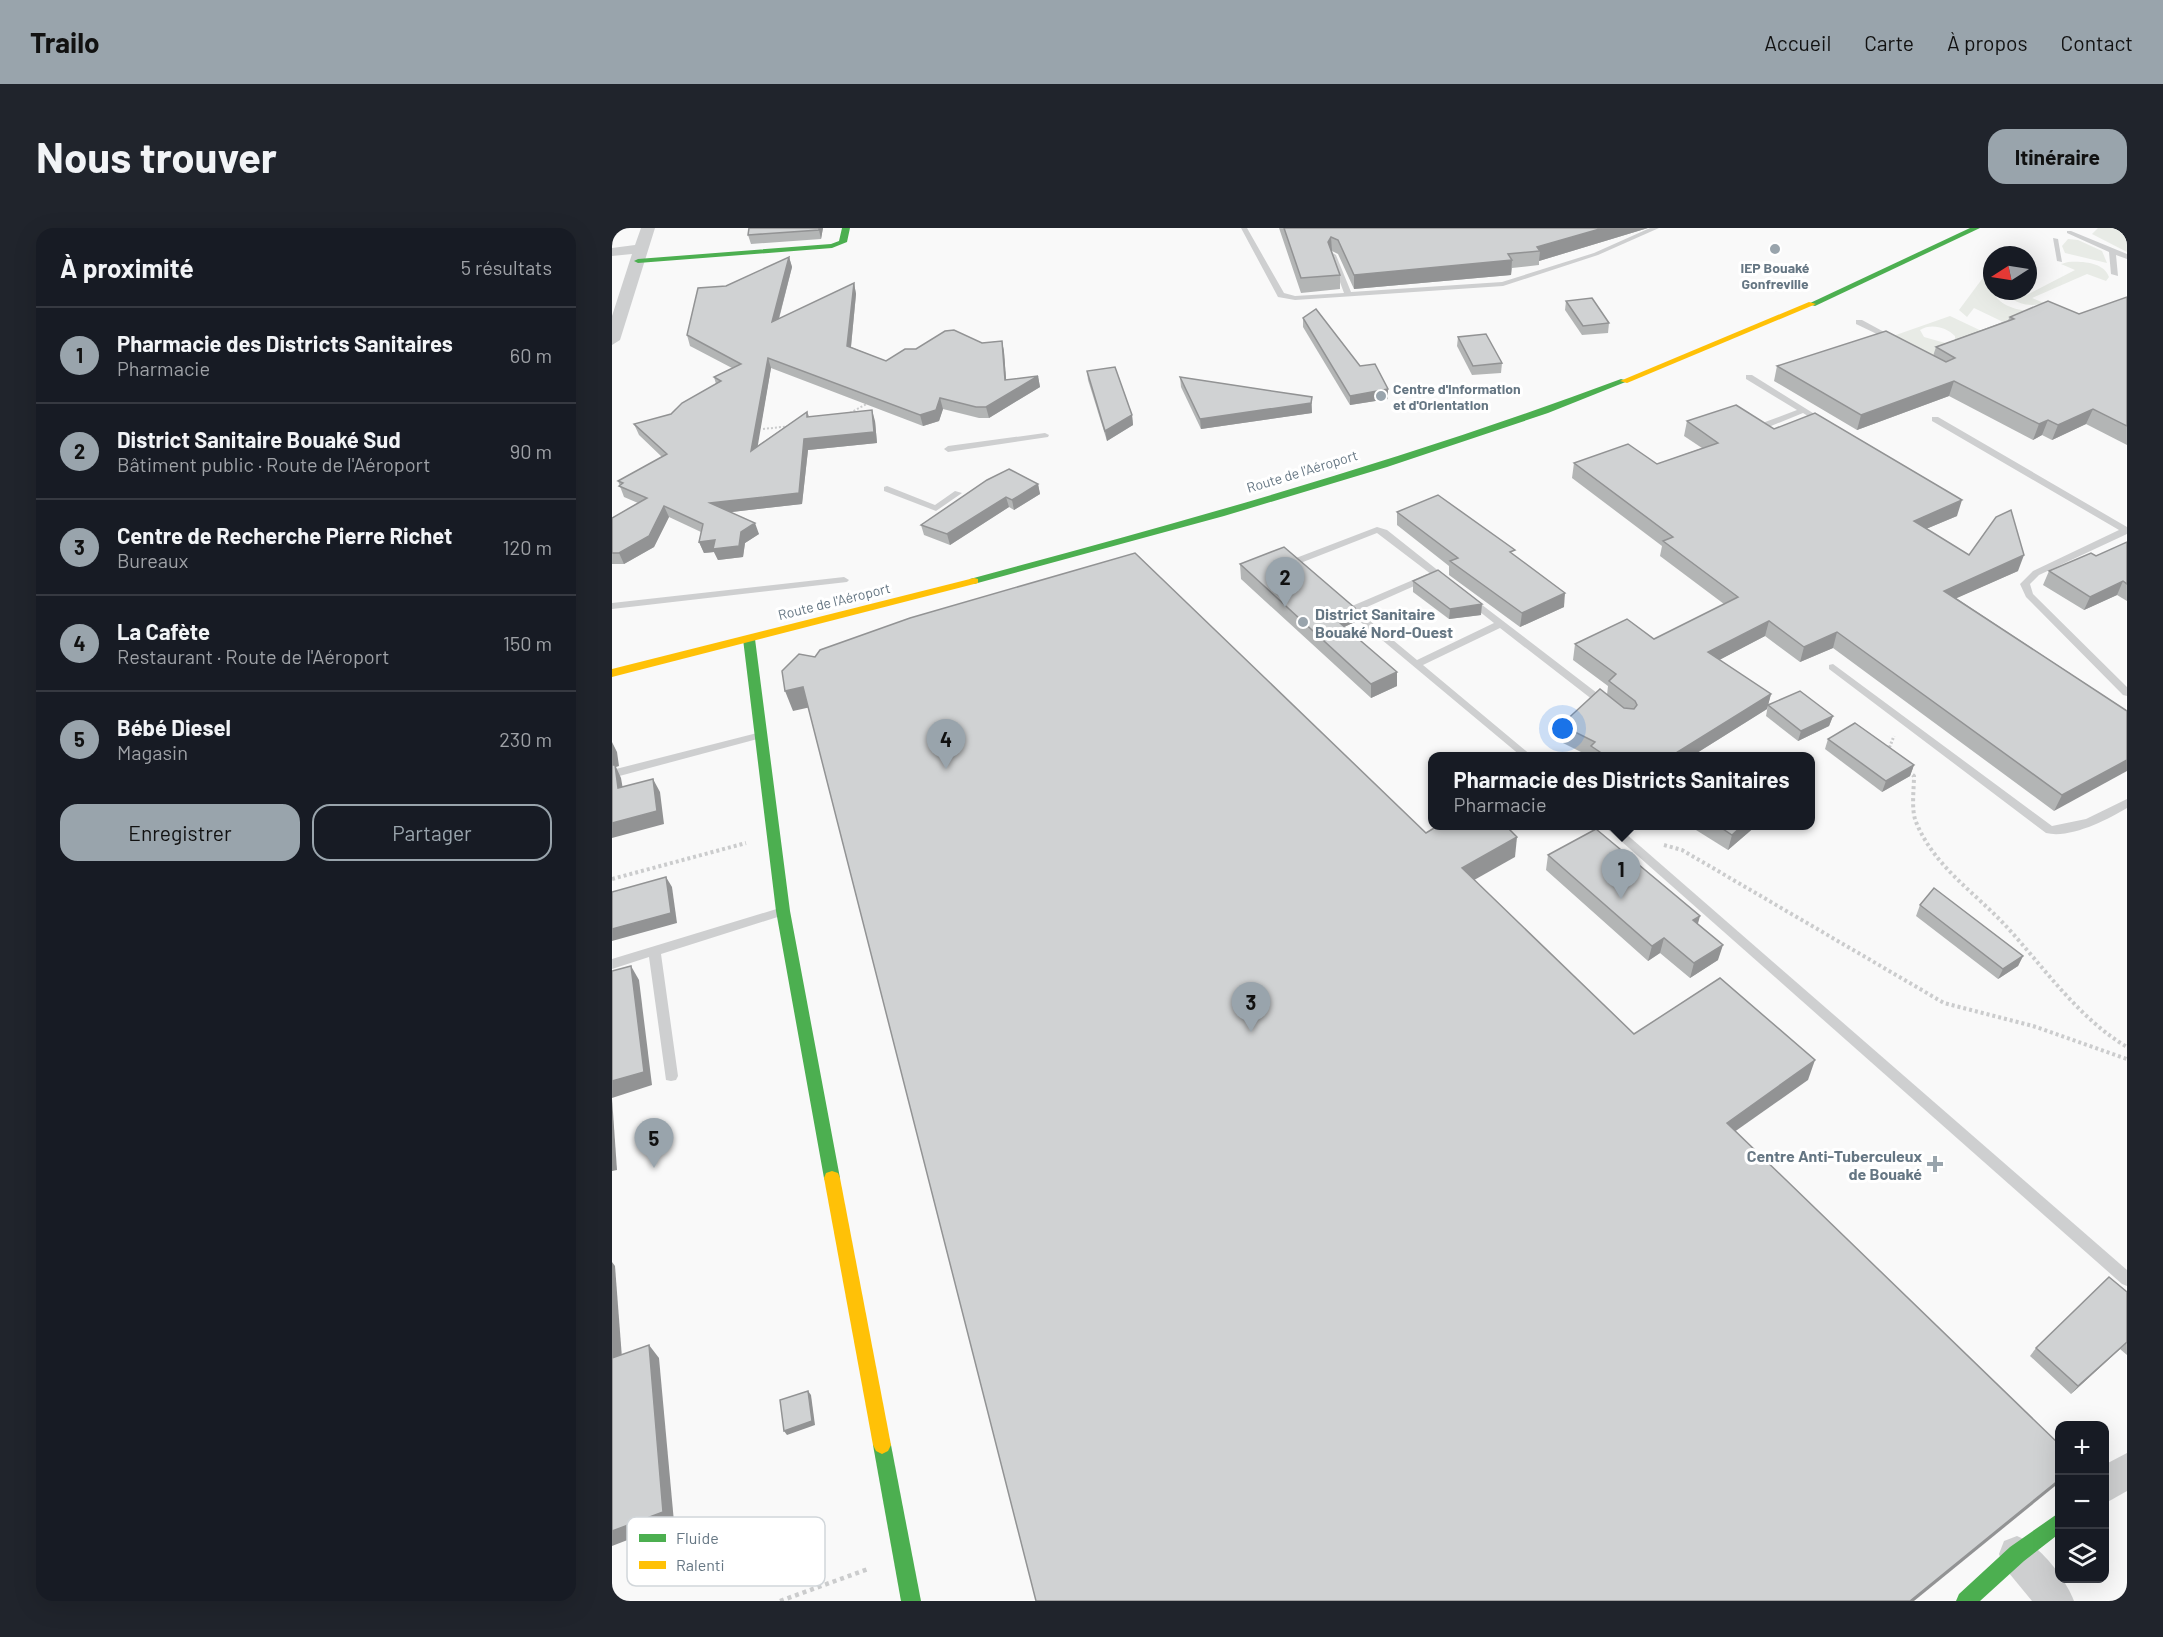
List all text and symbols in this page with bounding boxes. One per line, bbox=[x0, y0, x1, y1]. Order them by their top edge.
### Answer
text: Trailo bbox=[30, 25, 100, 59]
text: Accueil bbox=[1764, 30, 1831, 55]
text: Carte bbox=[1864, 30, 1914, 55]
text: À propos bbox=[1947, 30, 2028, 55]
text: Contact bbox=[2061, 30, 2133, 55]
button: Itinéraire bbox=[1988, 129, 2127, 184]
text: Nous trouver bbox=[36, 131, 277, 181]
marker: IEP Bouaké Gonfreville bbox=[1768, 242, 1782, 256]
north arrow bbox=[1983, 246, 2037, 300]
text: À proximité bbox=[60, 252, 194, 283]
text: 5 résultats bbox=[461, 255, 552, 279]
place label: IEP Bouaké Gonfreville bbox=[1741, 259, 1810, 292]
text: Pharmacie des Districts Sanitaires bbox=[117, 330, 453, 356]
text: 1 bbox=[76, 343, 83, 367]
text: 60 m bbox=[510, 343, 552, 367]
text: Pharmacie bbox=[117, 356, 210, 380]
place label: Centre d'Information et d'Orientation bbox=[1393, 380, 1521, 413]
marker: Centre d'Information et d'Orientation bbox=[1374, 389, 1388, 403]
text: District Sanitaire Bouaké Sud bbox=[117, 426, 401, 452]
text: 2 bbox=[74, 439, 85, 463]
text: 90 m bbox=[510, 439, 552, 463]
street label: Route de l'Aéroport bbox=[1245, 446, 1359, 496]
text: Bâtiment public · Route de l'Aéroport bbox=[117, 452, 430, 476]
text: Centre de Recherche Pierre Richet bbox=[117, 522, 452, 548]
text: 3 bbox=[74, 535, 85, 559]
text: 120 m bbox=[502, 535, 552, 559]
text: Bureaux bbox=[117, 548, 188, 572]
pin: 2 bbox=[1266, 558, 1304, 607]
street label: Route de l'Aéroport bbox=[776, 579, 892, 623]
place label: District Sanitaire Bouaké Nord-Ouest bbox=[1315, 604, 1453, 641]
marker: District Sanitaire Bouaké Nord-Ouest bbox=[1296, 615, 1310, 629]
text: La Cafète bbox=[117, 618, 210, 644]
text: 4 bbox=[73, 631, 86, 655]
text: 150 m bbox=[503, 631, 552, 655]
text: Restaurant · Route de l'Aéroport bbox=[117, 644, 390, 668]
text: Bébé Diesel bbox=[117, 714, 231, 740]
your location bbox=[1548, 714, 1577, 743]
pin: 4 bbox=[926, 720, 966, 769]
text: 5 bbox=[74, 727, 85, 751]
text: 230 m bbox=[499, 727, 552, 751]
text: Magasin bbox=[117, 740, 188, 764]
popup bbox=[1428, 752, 1815, 830]
text: Pharmacie des Districts Sanitaires bbox=[1454, 766, 1789, 792]
text: Pharmacie bbox=[1454, 792, 1547, 816]
button: Enregistrer bbox=[60, 804, 300, 861]
button: Partager bbox=[312, 804, 552, 861]
pin: 1 bbox=[1602, 850, 1640, 899]
pin: 3 bbox=[1232, 982, 1270, 1032]
pin: 5 bbox=[634, 1118, 674, 1168]
place label: Centre Anti-Tuberculeux de Bouaké bbox=[1747, 1146, 1922, 1183]
marker: Centre Anti-Tuberculeux de Bouaké bbox=[1926, 1155, 1944, 1173]
map controls bbox=[2055, 1421, 2109, 1583]
button: + bbox=[2055, 1421, 2109, 1475]
button: − bbox=[2055, 1475, 2109, 1529]
legend bbox=[627, 1517, 825, 1586]
text: Fluide bbox=[676, 1528, 719, 1547]
button: layers bbox=[2055, 1529, 2109, 1583]
text: Ralenti bbox=[676, 1555, 725, 1574]

